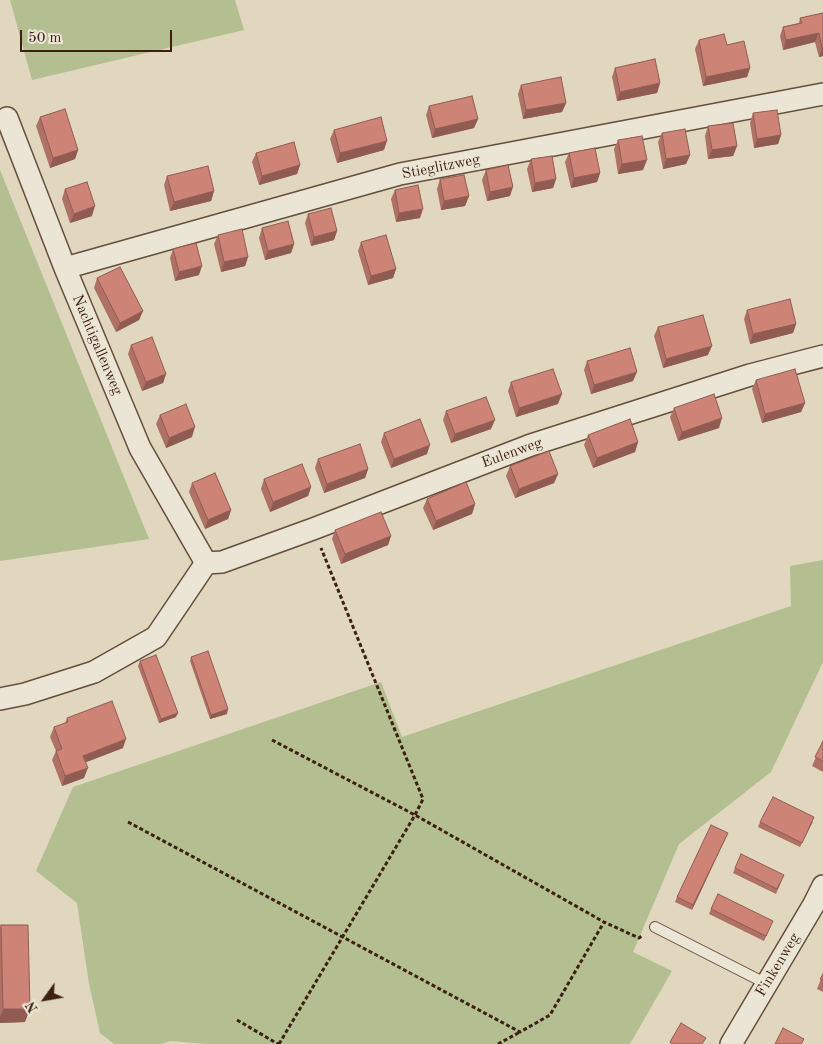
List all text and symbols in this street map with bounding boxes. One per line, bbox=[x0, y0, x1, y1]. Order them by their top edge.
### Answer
scale bar bbox=[22, 20, 175, 52]
text: 50 m bbox=[28, 31, 62, 46]
street label: Stieglitzweg bbox=[400, 151, 482, 183]
street label: Nachtigallenweg bbox=[68, 292, 126, 398]
street label: Eulenweg bbox=[479, 434, 545, 472]
street label: Finkenweg bbox=[752, 930, 804, 1000]
north arrow bbox=[20, 974, 70, 1024]
text: N bbox=[24, 999, 41, 1015]

